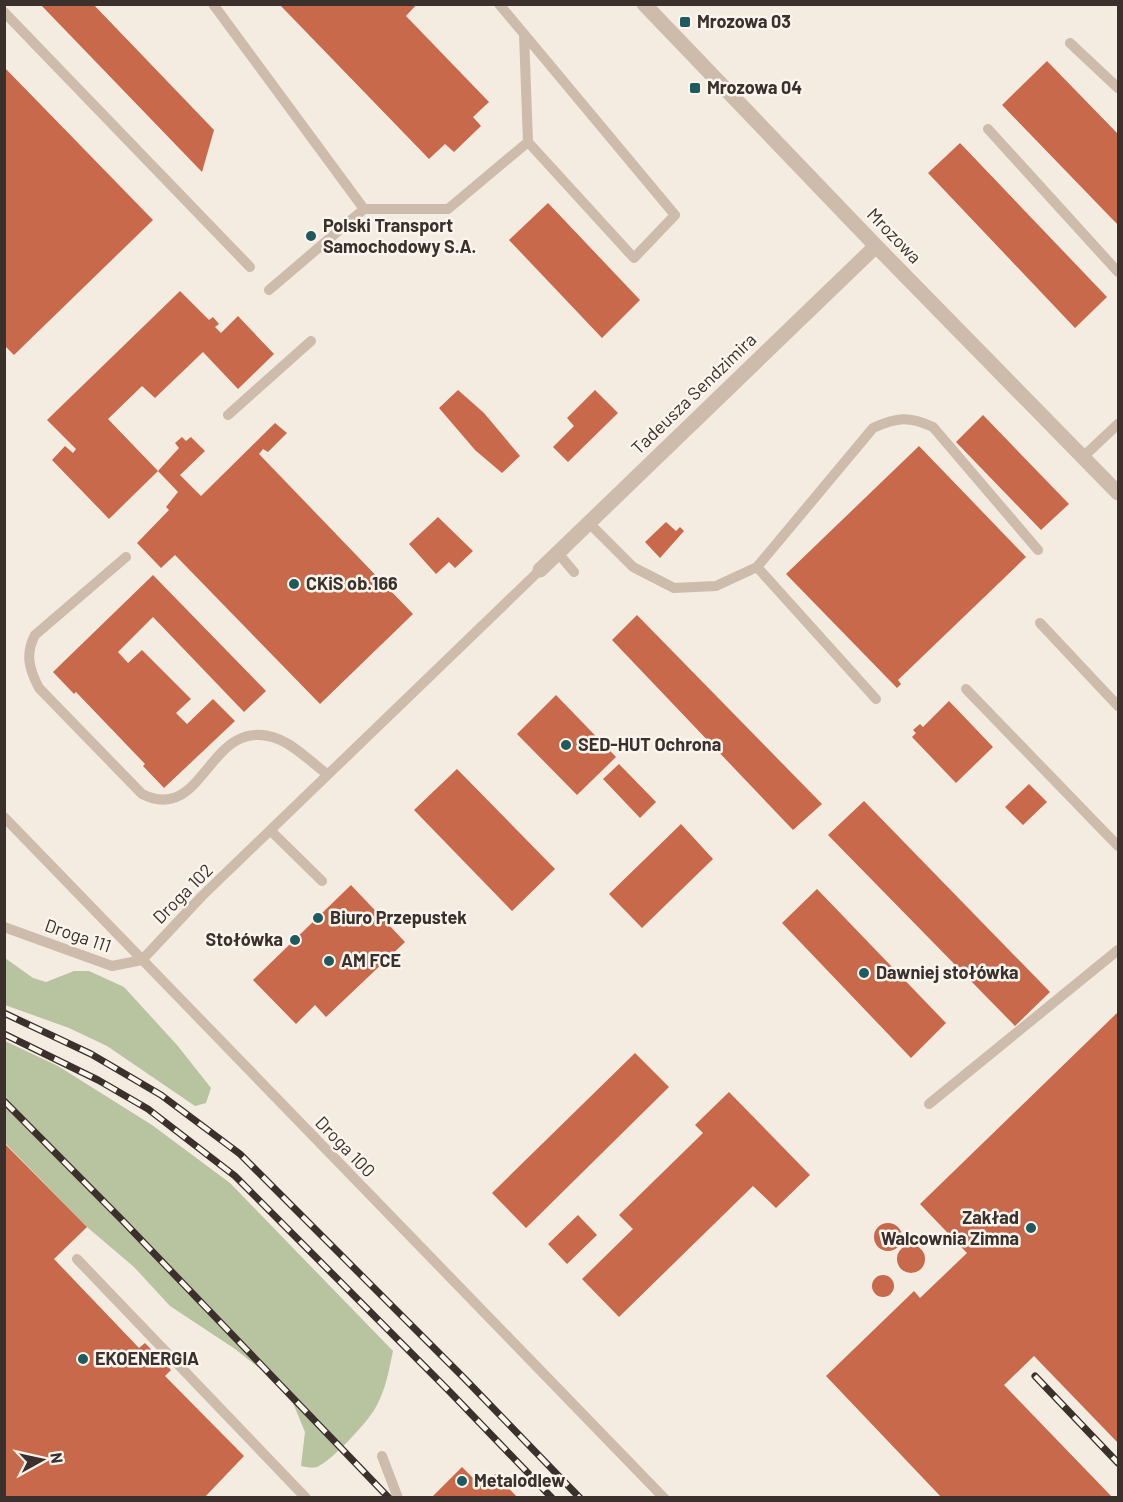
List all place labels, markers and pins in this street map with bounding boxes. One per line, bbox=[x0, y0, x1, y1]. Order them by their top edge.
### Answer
place label: Mrozowa 03 bbox=[697, 10, 791, 32]
marker: Mrozowa 03 bbox=[678, 15, 692, 29]
place label: Mrozowa 04 bbox=[707, 76, 802, 98]
marker: Mrozowa 04 bbox=[688, 81, 702, 95]
place label: Polski Transport Samochodowy S.A. bbox=[323, 214, 476, 257]
marker: Polski Transport Samochodowy S.A. bbox=[304, 229, 318, 243]
place label: CKiS ob.166 bbox=[306, 572, 398, 594]
marker: CKiS ob.166 bbox=[287, 577, 301, 591]
place label: SED-HUT Ochrona bbox=[578, 733, 721, 755]
marker: SED-HUT Ochrona bbox=[559, 738, 573, 752]
place label: Biuro Przepustek bbox=[330, 906, 467, 928]
marker: Biuro Przepustek bbox=[311, 911, 325, 925]
place label: Stołówka bbox=[206, 928, 283, 950]
marker: Stołówka bbox=[288, 933, 302, 947]
place label: AM FCE bbox=[341, 949, 401, 971]
marker: AM FCE bbox=[322, 954, 336, 968]
place label: Dawniej stołówka bbox=[876, 961, 1019, 983]
marker: Dawniej stołówka bbox=[857, 966, 871, 980]
place label: Zakład Walcownia Zimna bbox=[881, 1206, 1019, 1249]
marker: Zakład Walcownia Zimna bbox=[1024, 1221, 1038, 1235]
place label: EKOENERGIA bbox=[95, 1347, 199, 1369]
marker: EKOENERGIA bbox=[76, 1352, 90, 1366]
place label: Metalodlew bbox=[474, 1469, 565, 1491]
marker: Metalodlew bbox=[455, 1474, 469, 1488]

